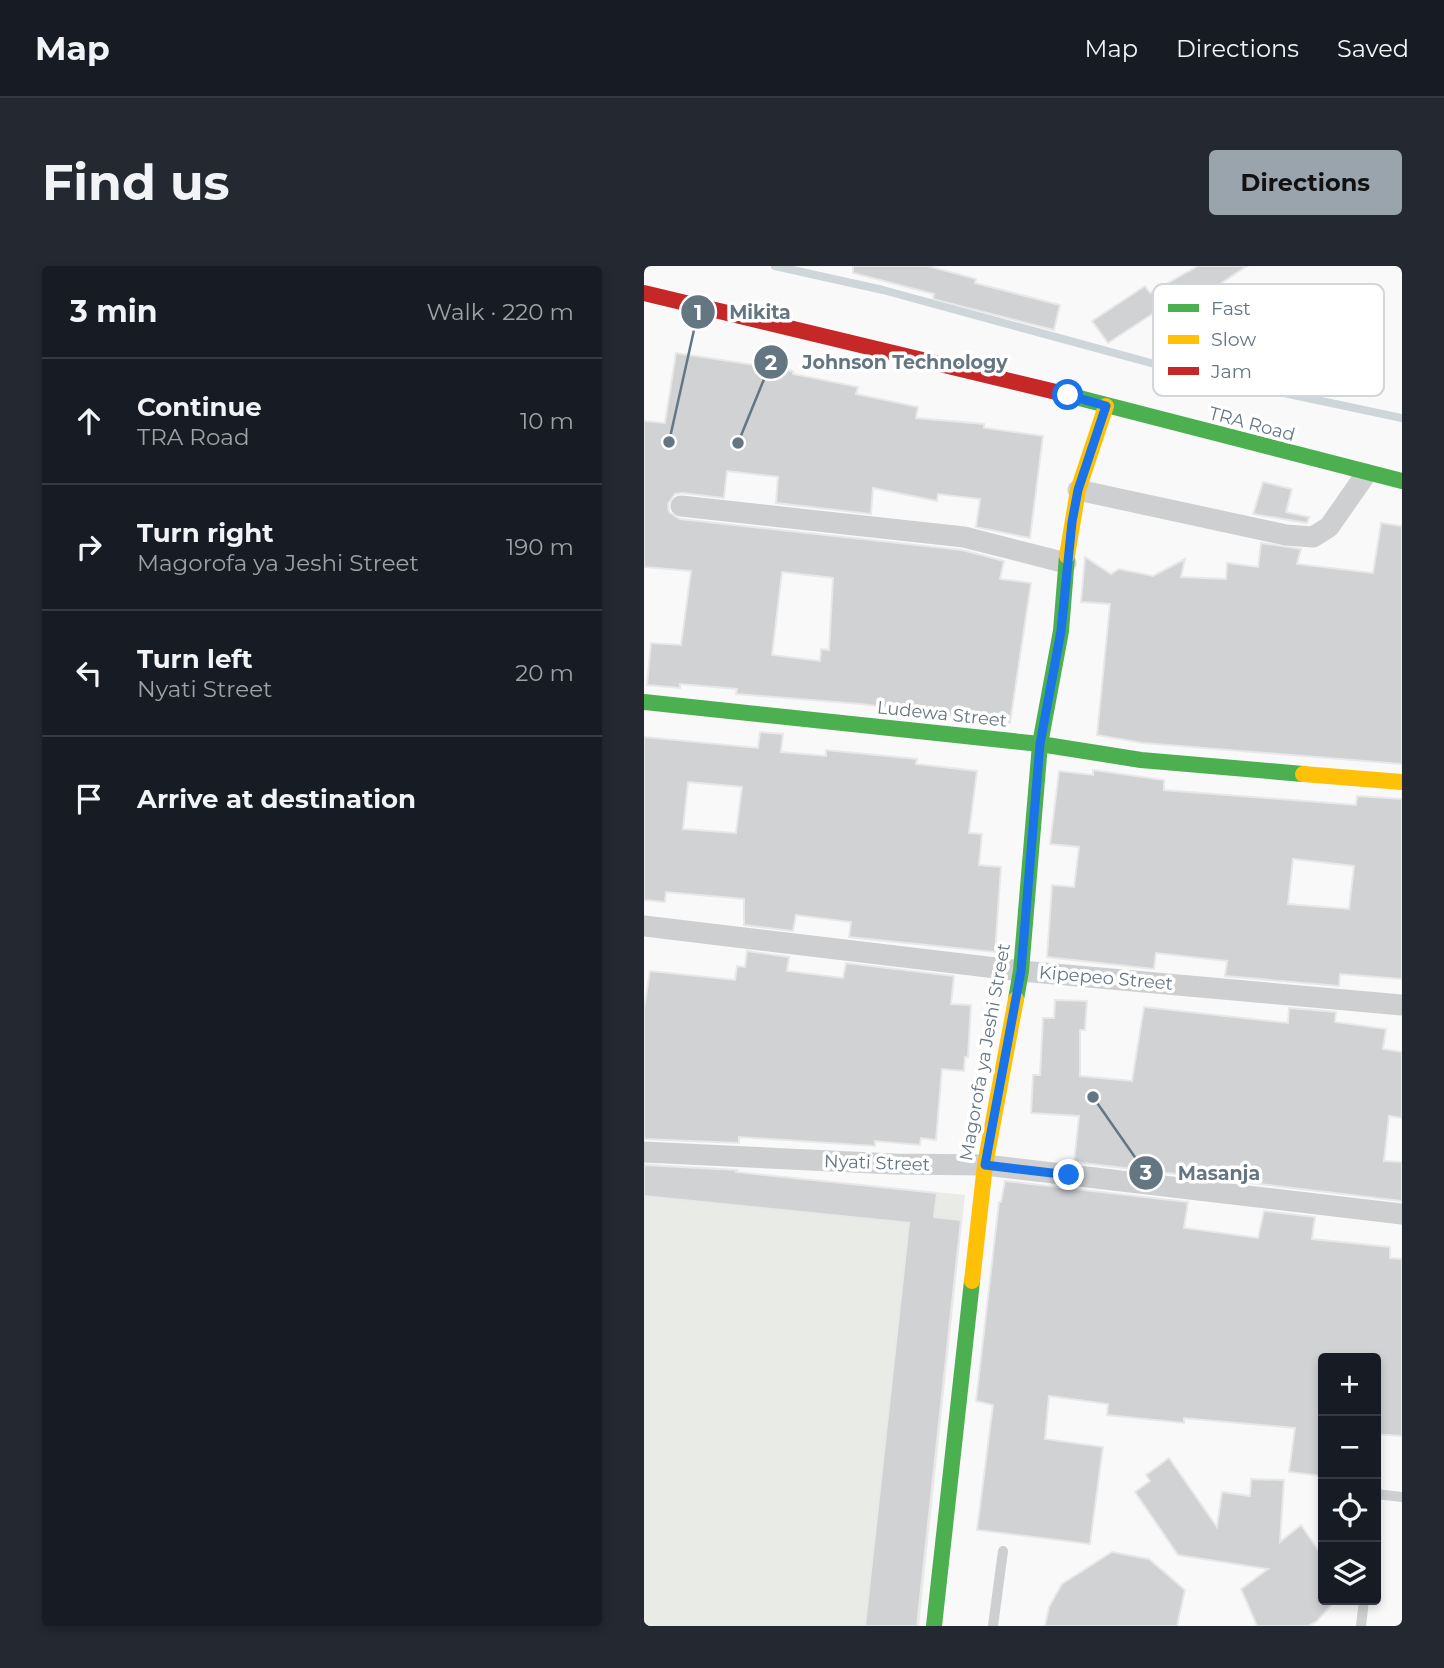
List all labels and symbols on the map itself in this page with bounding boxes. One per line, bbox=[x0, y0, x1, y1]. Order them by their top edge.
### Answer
legend bbox=[1153, 284, 1384, 396]
callout: Mikita bbox=[680, 292, 805, 332]
text: Fast bbox=[1211, 297, 1251, 320]
text: 1 bbox=[694, 300, 702, 325]
text: Mikita bbox=[729, 301, 791, 324]
text: Slow bbox=[1211, 328, 1256, 351]
callout: Johnson Technology bbox=[753, 342, 1022, 382]
text: 2 bbox=[765, 350, 777, 375]
text: Johnson Technology bbox=[801, 351, 1008, 374]
text: Jam bbox=[1210, 360, 1252, 383]
route start bbox=[1052, 379, 1083, 410]
street label: TRA Road bbox=[1207, 402, 1297, 446]
street label: Ludewa Street bbox=[876, 696, 1008, 732]
street label: Magorofa ya Jeshi Street bbox=[955, 941, 1015, 1163]
street label: Kipepeo Street bbox=[1038, 961, 1174, 995]
street label: Nyati Street bbox=[824, 1150, 930, 1176]
callout: Masanja bbox=[1129, 1153, 1274, 1193]
route end bbox=[1053, 1159, 1084, 1190]
text: 3 bbox=[1139, 1160, 1152, 1185]
text: Masanja bbox=[1178, 1162, 1260, 1185]

